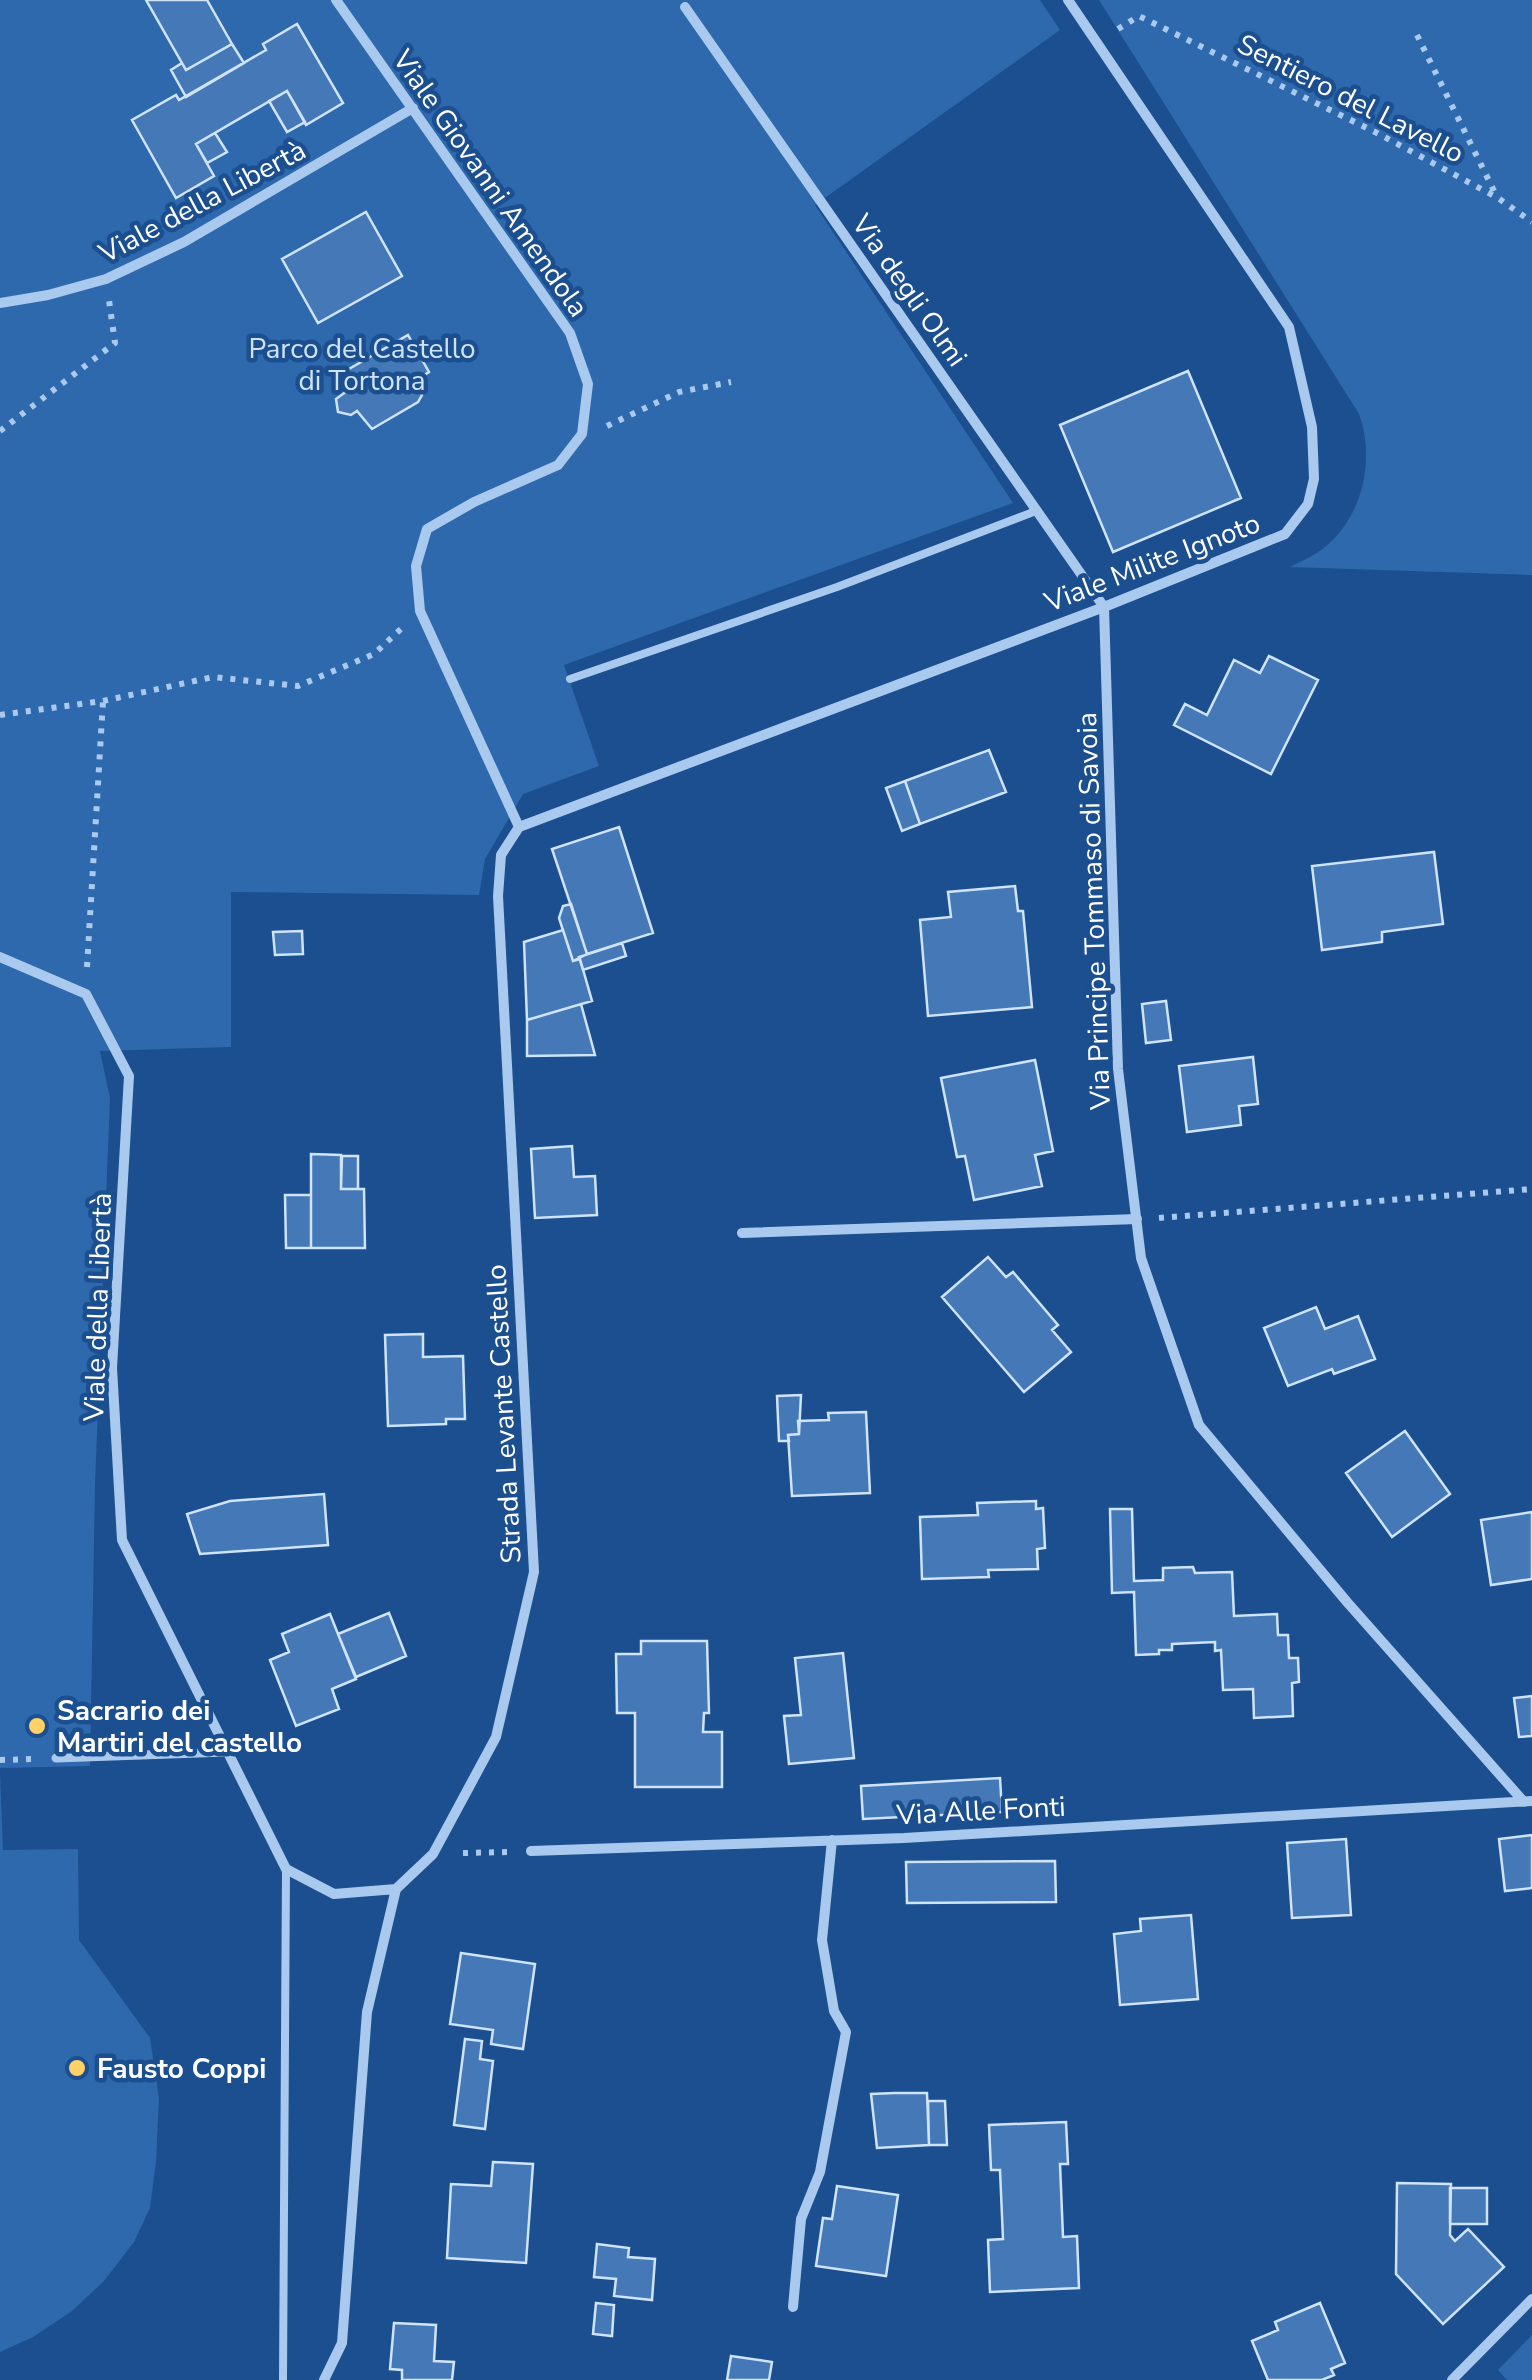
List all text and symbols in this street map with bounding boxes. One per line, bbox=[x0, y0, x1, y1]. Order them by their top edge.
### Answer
street label: Sentiero del Lavello bbox=[1231, 25, 1470, 172]
street label: Viale Giovanni Amendola bbox=[383, 42, 597, 325]
street label: Viale della Libertà bbox=[92, 131, 313, 273]
street label: Via degli Olmi bbox=[842, 206, 976, 374]
park label: Parco del Castello di Tortona bbox=[248, 330, 476, 400]
street label: Viale Milite Ignoto bbox=[1038, 504, 1266, 622]
street label: Via Principe Tommaso di Savoia bbox=[1068, 711, 1120, 1111]
street label: Viale della Libertà bbox=[75, 1192, 121, 1423]
street label: Strada Levante Castello bbox=[477, 1263, 531, 1565]
place label: Sacrario dei Martiri del castello bbox=[57, 1692, 302, 1762]
marker: Sacrario dei Martiri del castello bbox=[26, 1715, 48, 1737]
street label: Via Alle Fonti bbox=[895, 1788, 1067, 1834]
place label: Fausto Coppi bbox=[97, 2050, 266, 2088]
marker: Fausto Coppi bbox=[66, 2057, 88, 2079]

